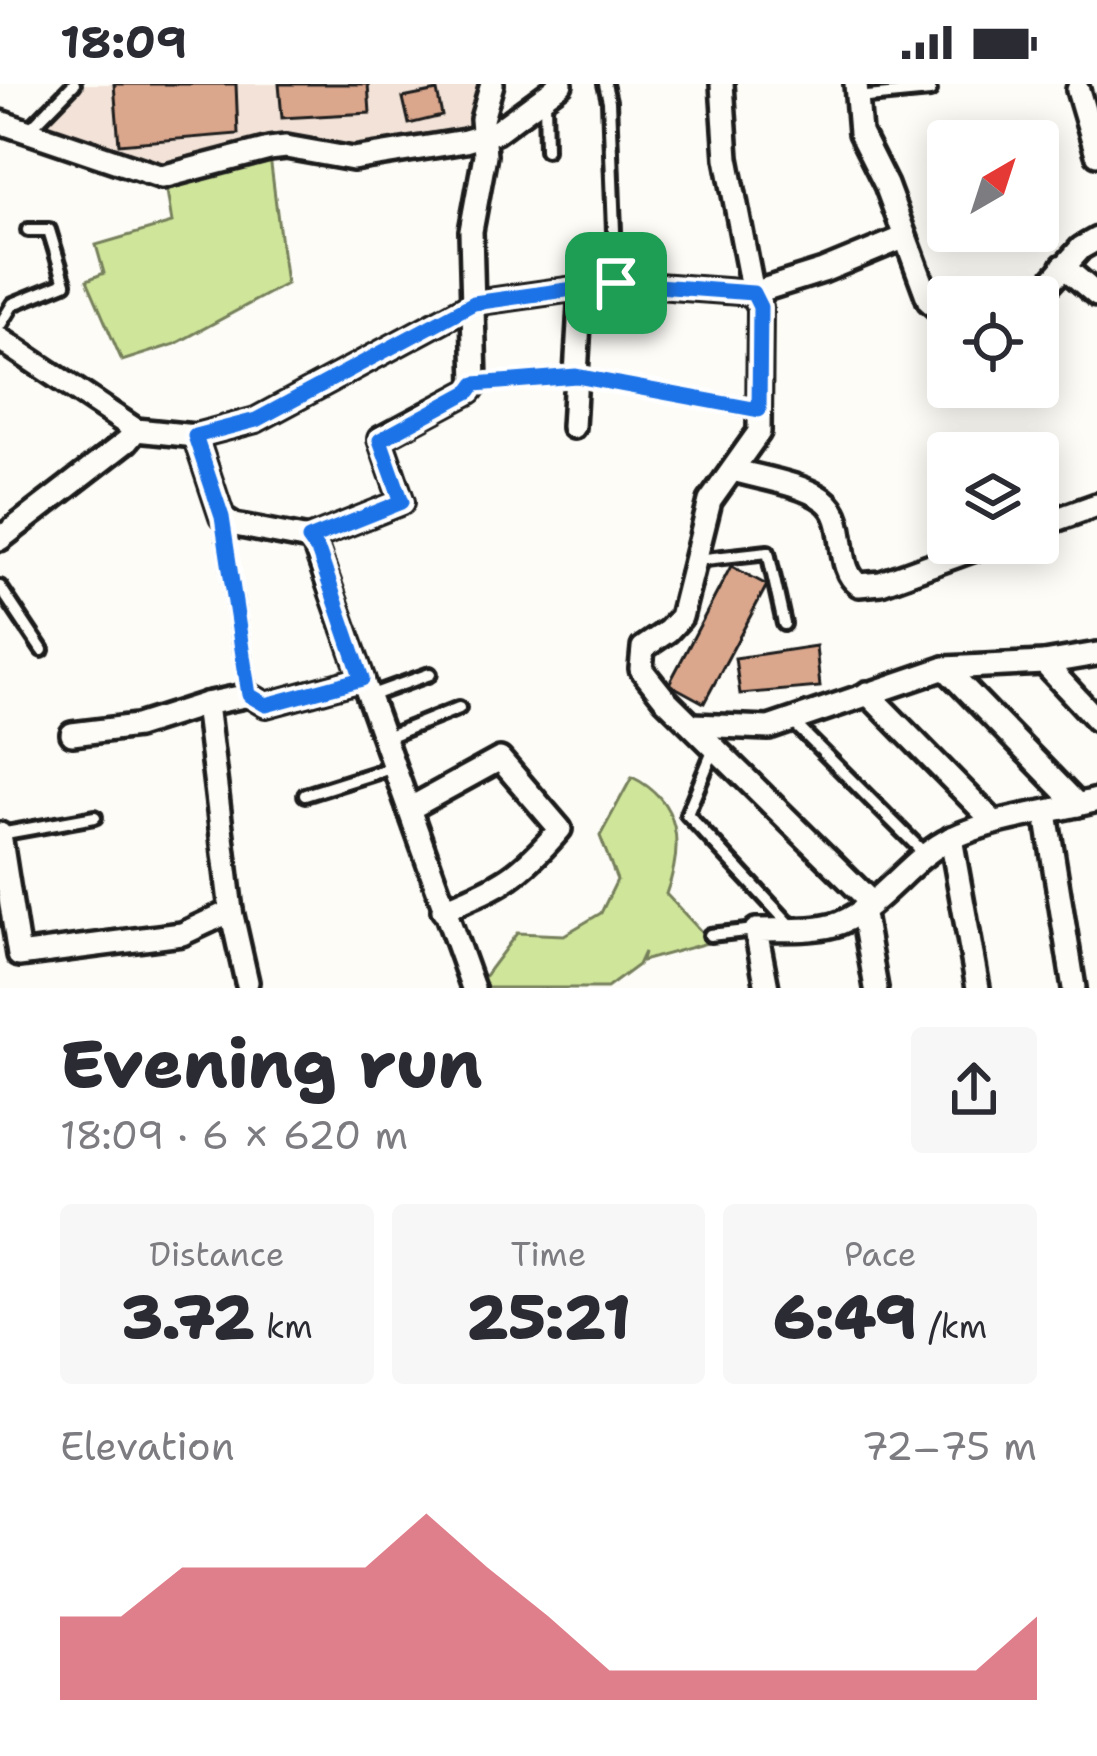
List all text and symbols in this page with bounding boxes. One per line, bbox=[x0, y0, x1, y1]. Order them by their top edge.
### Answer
text: 18:09 bbox=[60, 12, 187, 72]
north arrow bbox=[927, 120, 1059, 252]
map controls bbox=[927, 120, 1059, 564]
pin bbox=[565, 232, 667, 334]
icon: arrive bbox=[583, 250, 649, 316]
button: locate bbox=[927, 276, 1059, 408]
button: layers bbox=[927, 432, 1059, 564]
text: Evening run bbox=[60, 1020, 483, 1108]
button: share bbox=[911, 1027, 1037, 1153]
text: 18:09 · 6 × 620 m bbox=[60, 1109, 408, 1161]
text: Distance bbox=[149, 1232, 284, 1277]
text: Time bbox=[511, 1232, 586, 1277]
text: Pace bbox=[844, 1232, 916, 1277]
text: 3.72 bbox=[121, 1277, 255, 1357]
text: 25:21 bbox=[466, 1277, 631, 1357]
text: 6:49 bbox=[773, 1277, 917, 1357]
text: km bbox=[255, 1304, 313, 1349]
text: /km bbox=[917, 1304, 987, 1349]
text: Elevation bbox=[60, 1420, 235, 1472]
text: 72–75 m bbox=[862, 1420, 1037, 1472]

